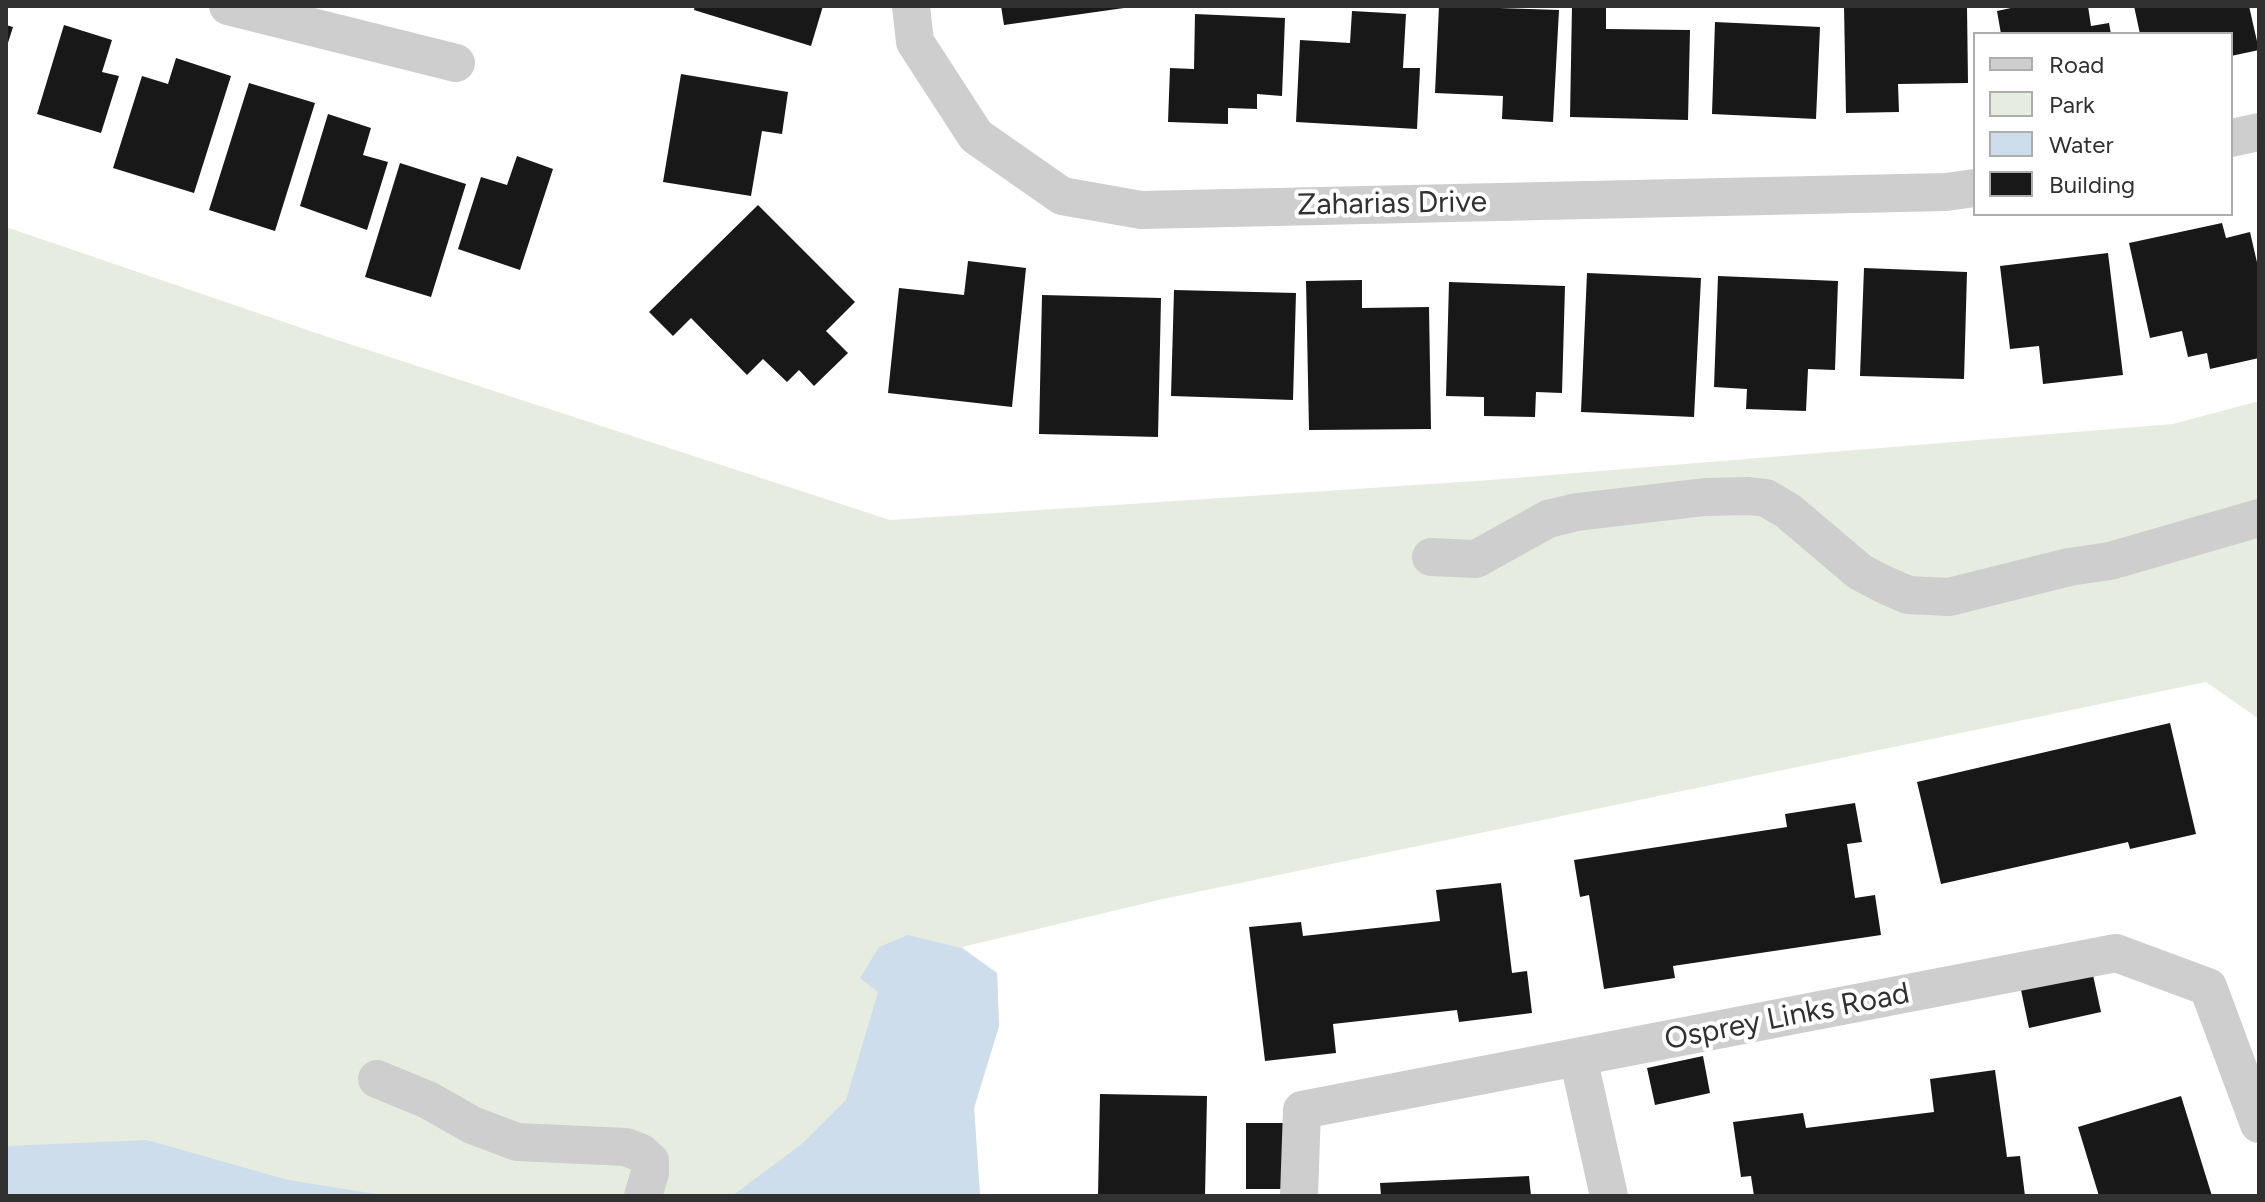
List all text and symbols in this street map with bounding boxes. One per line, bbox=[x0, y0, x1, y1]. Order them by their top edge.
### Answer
legend bbox=[1973, 32, 2233, 216]
text: Road bbox=[2049, 50, 2104, 79]
text: Park bbox=[2049, 90, 2095, 119]
text: Water bbox=[2049, 130, 2114, 159]
text: Building bbox=[2049, 170, 2135, 199]
street label: Zaharias Drive bbox=[1297, 184, 1487, 224]
street label: Osprey Links Road bbox=[1662, 976, 1912, 1058]

